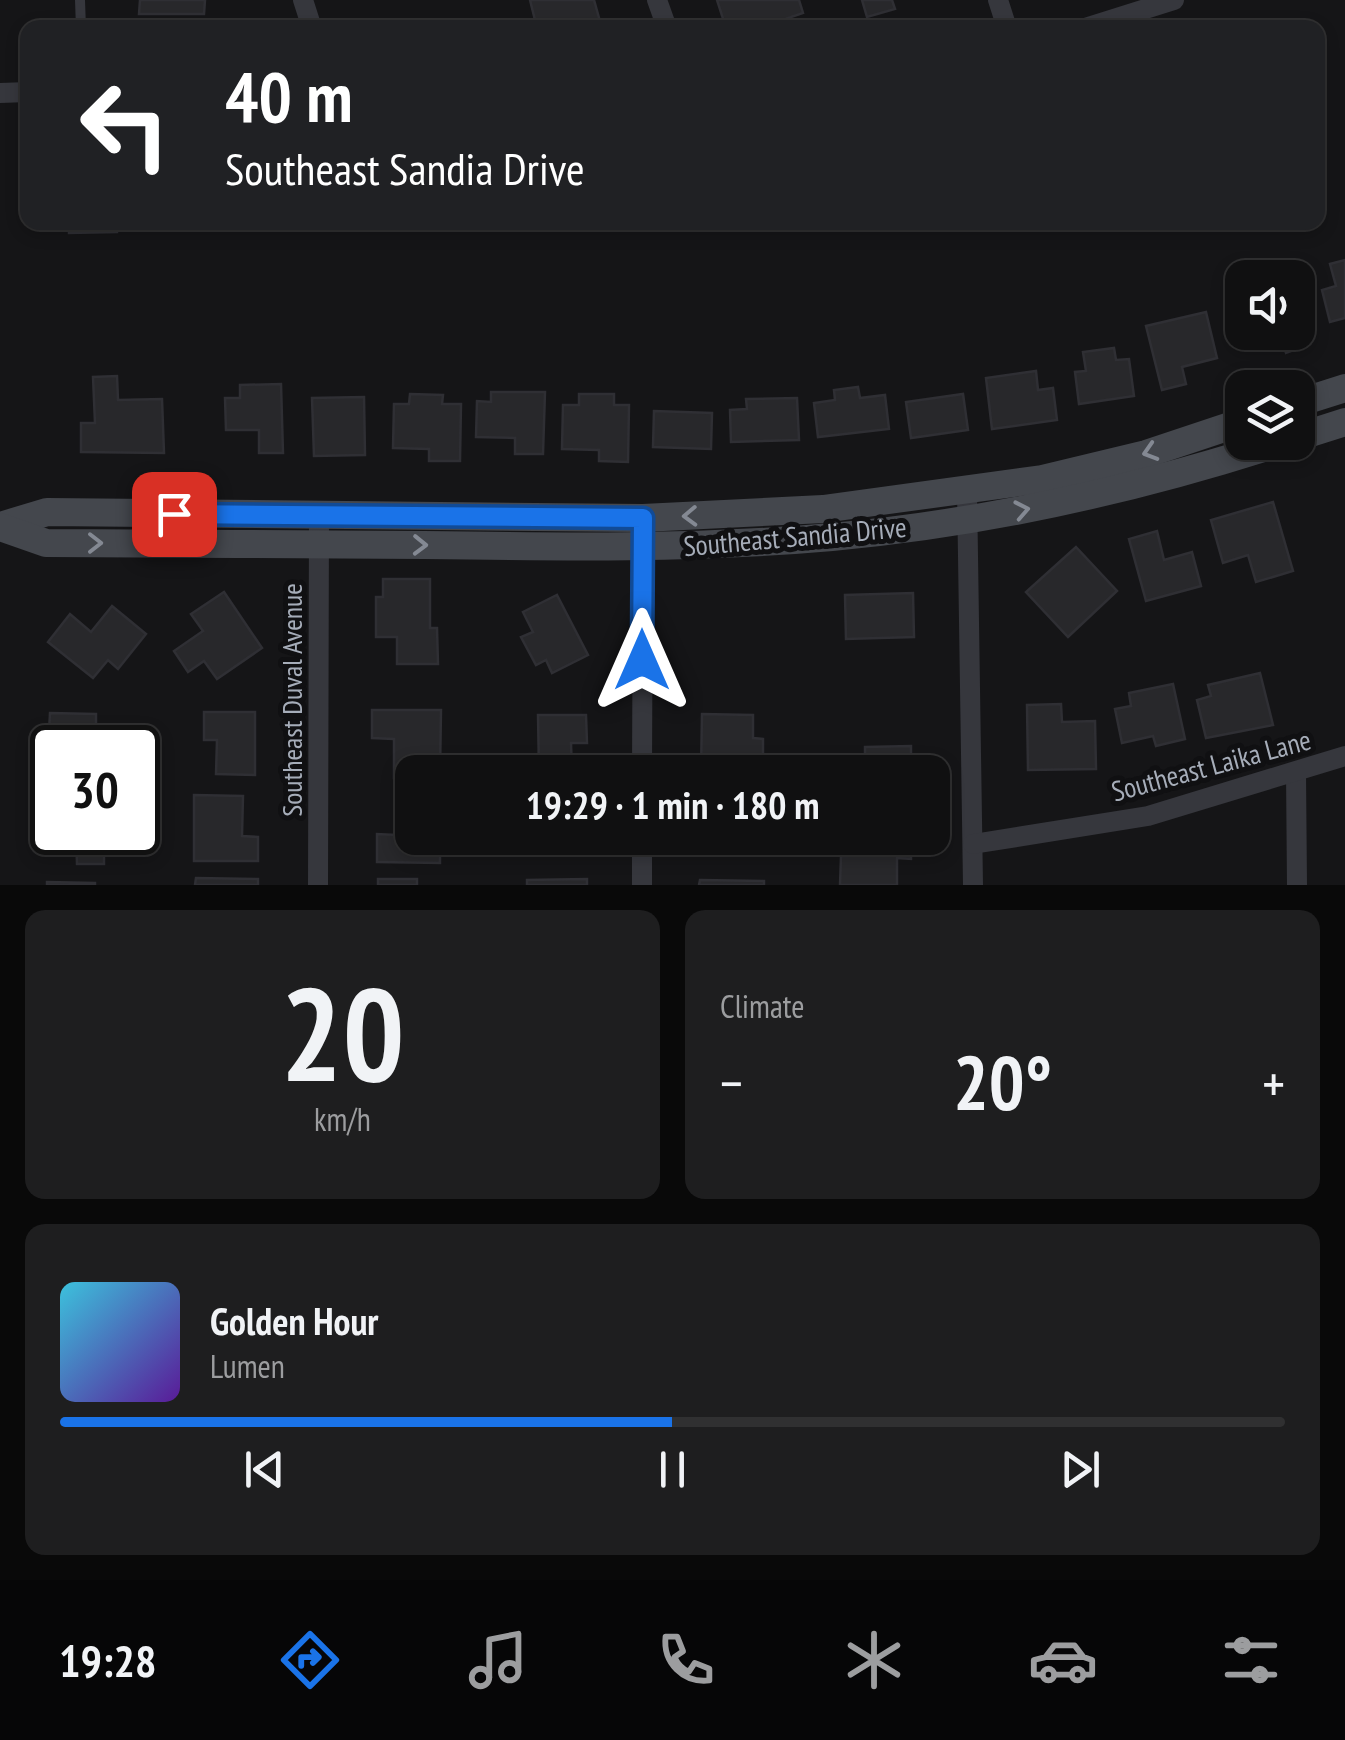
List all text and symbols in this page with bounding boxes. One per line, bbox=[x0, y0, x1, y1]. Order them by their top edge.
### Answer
text: 40 m bbox=[225, 51, 353, 141]
icon: left bbox=[60, 60, 190, 190]
text: Southeast Sandia Drive bbox=[225, 139, 585, 197]
map controls bbox=[1225, 260, 1315, 460]
button: sound bbox=[1225, 260, 1315, 350]
button: layers bbox=[1225, 370, 1315, 460]
one-way arrow bbox=[1142, 440, 1159, 461]
pin bbox=[132, 472, 217, 557]
icon: arrive bbox=[147, 487, 202, 542]
one-way arrow bbox=[1014, 500, 1031, 521]
one-way arrow bbox=[682, 506, 698, 527]
street label: Southeast Sandia Drive bbox=[682, 508, 908, 564]
one-way arrow bbox=[88, 532, 103, 554]
one-way arrow bbox=[412, 535, 428, 556]
street label: Southeast Duval Avenue bbox=[273, 583, 310, 817]
position arrow bbox=[590, 608, 694, 712]
street label: Southeast Laika Lane bbox=[1107, 721, 1315, 809]
speed limit sign: 30 bbox=[30, 725, 160, 855]
text: 19:29 · 1 min · 180 m bbox=[526, 780, 819, 829]
text: 20 bbox=[280, 949, 405, 1117]
text: Climate bbox=[720, 985, 804, 1027]
text: 20° bbox=[953, 1034, 1052, 1131]
text: − bbox=[720, 1047, 743, 1118]
text: + bbox=[1262, 1047, 1285, 1118]
text: km/h bbox=[314, 1098, 371, 1140]
text: Golden Hour bbox=[210, 1296, 379, 1345]
text: Lumen bbox=[210, 1345, 285, 1387]
icon: previous bbox=[237, 1442, 292, 1497]
icon: pause bbox=[645, 1442, 700, 1497]
icon: next bbox=[1053, 1442, 1108, 1497]
icon: directions bbox=[275, 1625, 345, 1695]
icon: music bbox=[463, 1625, 533, 1695]
icon: phone bbox=[651, 1625, 721, 1695]
icon: climate bbox=[839, 1625, 909, 1695]
icon: car bbox=[1028, 1625, 1098, 1695]
icon: filters bbox=[1216, 1625, 1286, 1695]
text: 19:28 bbox=[59, 1631, 156, 1689]

